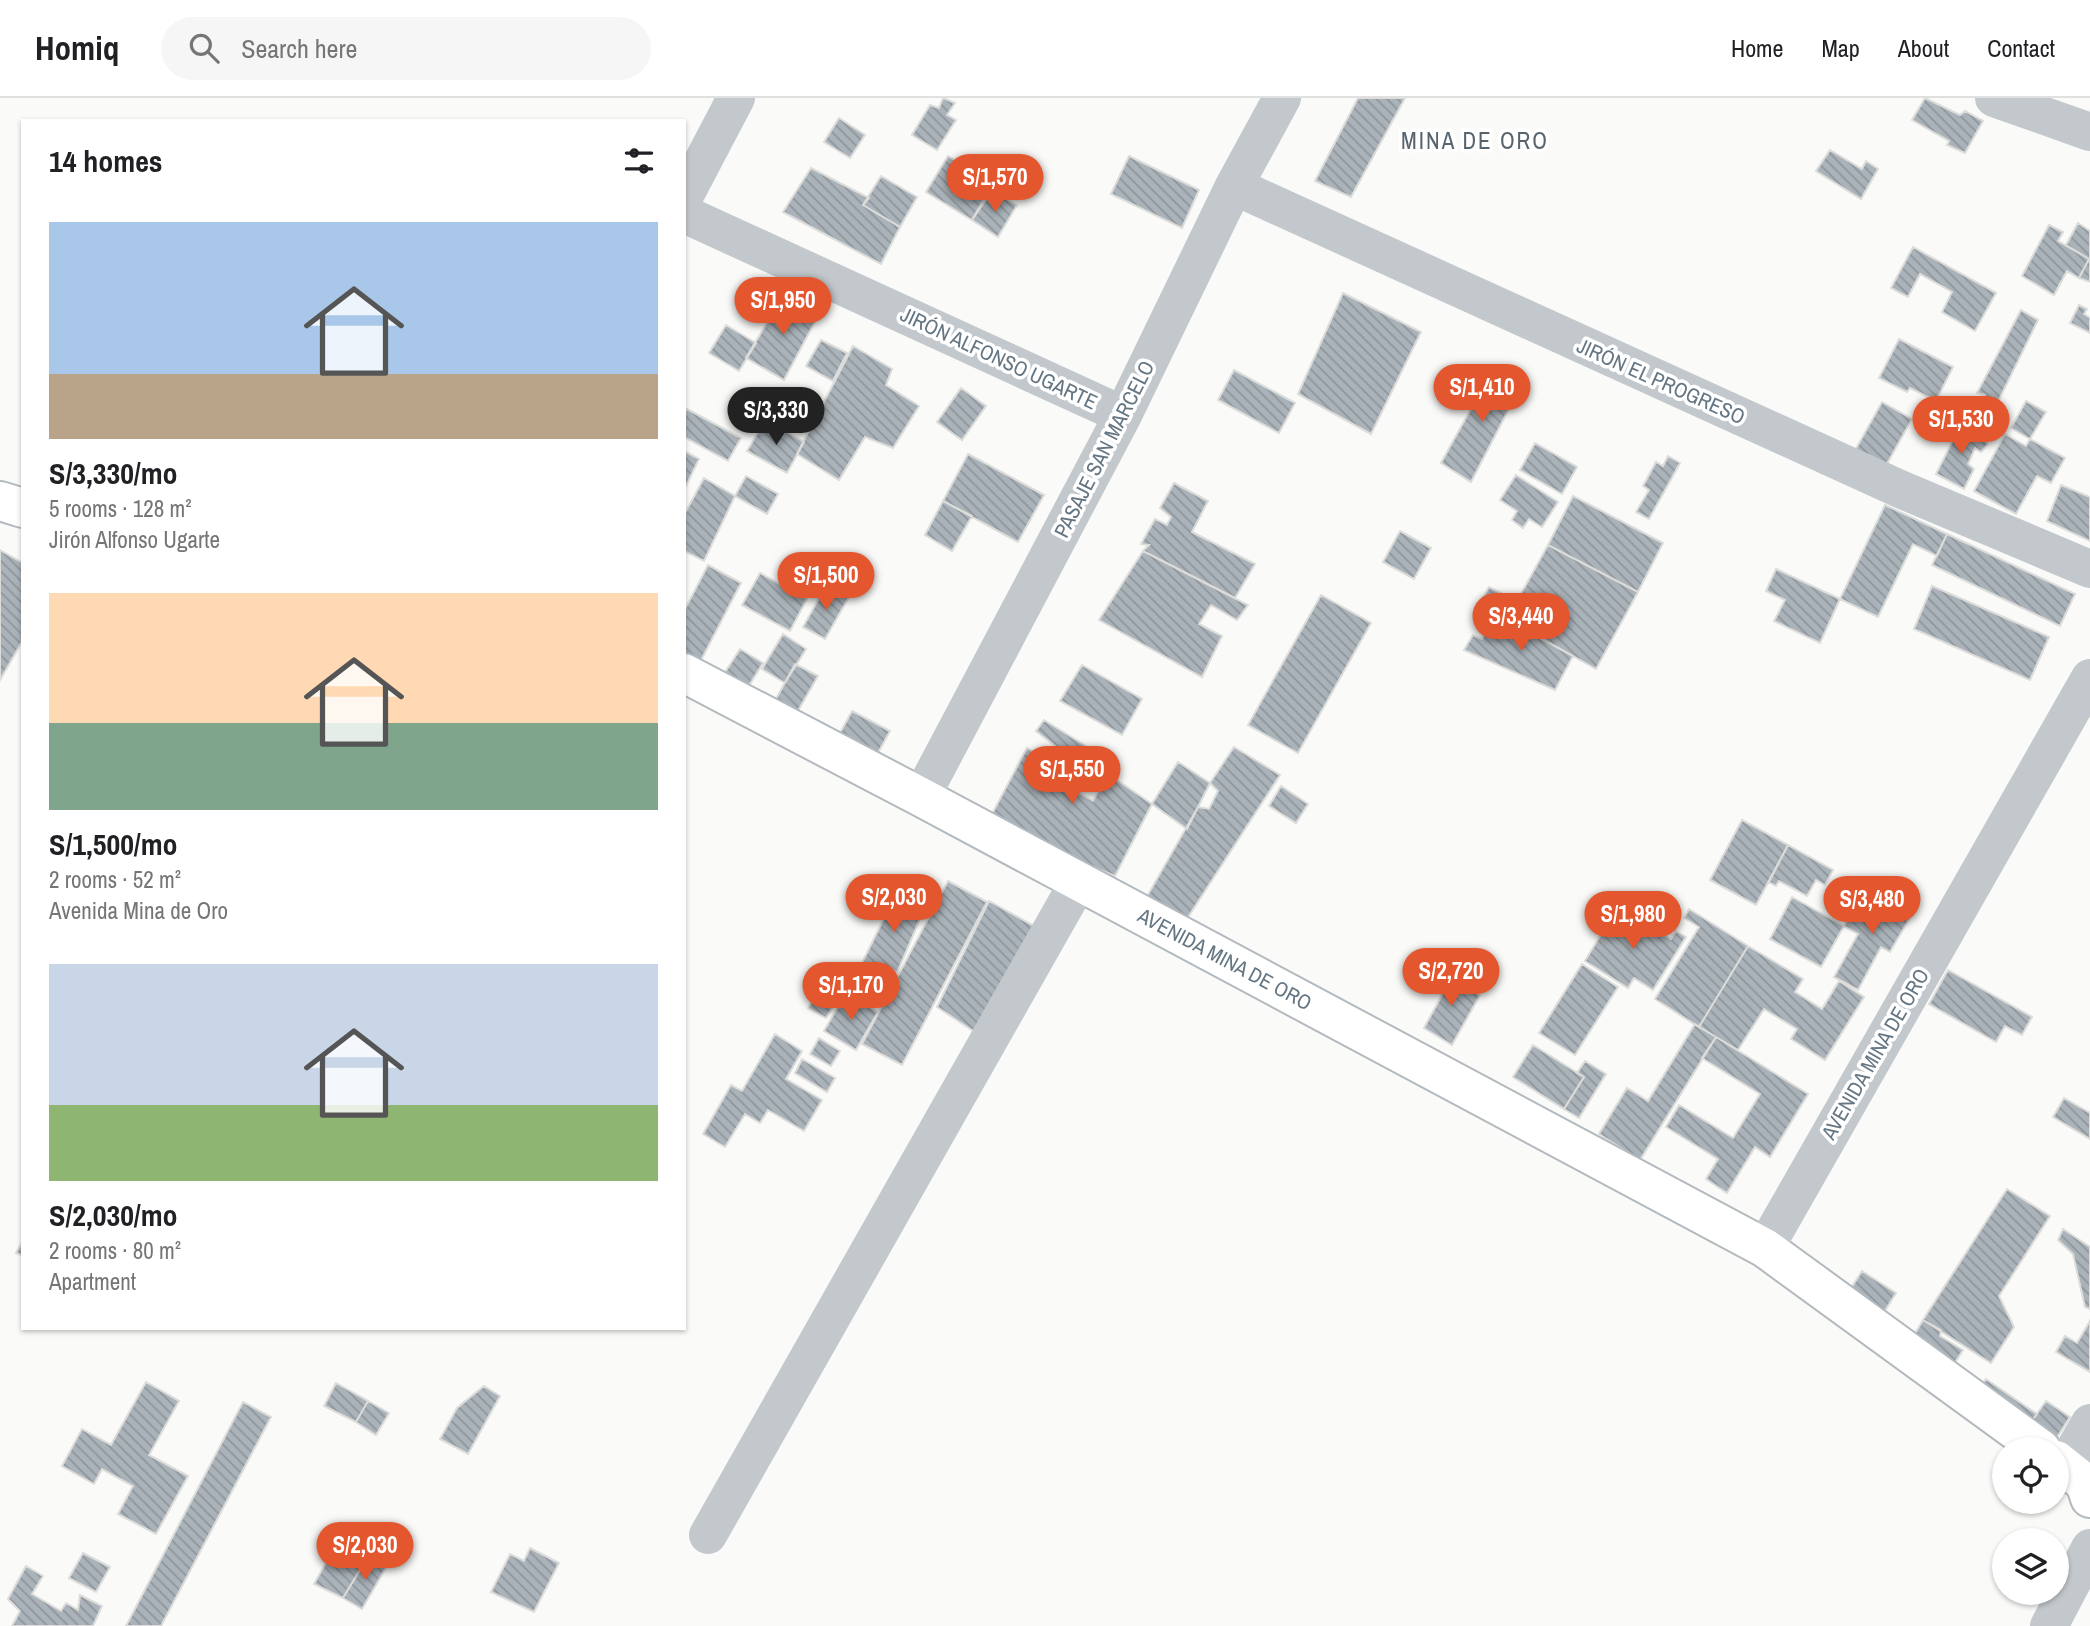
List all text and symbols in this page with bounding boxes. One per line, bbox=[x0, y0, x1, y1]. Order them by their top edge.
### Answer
search box bbox=[161, 17, 651, 80]
text: Homiq bbox=[35, 26, 119, 70]
icon: search bbox=[185, 29, 223, 67]
text: Search here bbox=[241, 31, 357, 66]
text: Home bbox=[1731, 32, 1783, 64]
text: Map bbox=[1821, 32, 1860, 64]
text: About bbox=[1898, 32, 1949, 64]
text: Contact bbox=[1987, 32, 2055, 64]
district label: MINA DE ORO bbox=[1401, 125, 1549, 156]
text: 14 homes bbox=[49, 141, 163, 181]
icon: filters bbox=[620, 142, 658, 180]
pin: S/1,570 bbox=[930, 155, 1060, 214]
text: S/1,570 bbox=[962, 161, 1028, 192]
icon: home bbox=[291, 268, 417, 394]
pin: S/1,950 bbox=[718, 278, 848, 337]
text: S/1,950 bbox=[750, 284, 816, 315]
street label: JIRÓN ALFONSO UGARTE bbox=[896, 300, 1102, 416]
street label: JIRÓN EL PROGRESO bbox=[1572, 331, 1750, 431]
street label: PASAJE SAN MARCELO bbox=[1047, 356, 1161, 542]
pin: S/1,410 bbox=[1417, 364, 1547, 424]
text: S/1,410 bbox=[1449, 371, 1515, 402]
pin: S/3,330 bbox=[711, 388, 841, 447]
text: S/3,330 bbox=[743, 394, 809, 425]
pin: S/1,530 bbox=[1896, 396, 2026, 456]
text: S/1,530 bbox=[1928, 403, 1994, 434]
text: S/3,330/mo bbox=[49, 453, 178, 493]
text: 5 rooms · 128 m² bbox=[49, 493, 192, 524]
text: Jirón Alfonso Ugarte bbox=[49, 524, 220, 555]
pin: S/1,500 bbox=[761, 552, 891, 612]
text: S/1,500 bbox=[793, 559, 859, 590]
pin: S/3,440 bbox=[1456, 594, 1586, 653]
text: S/3,440 bbox=[1488, 600, 1554, 631]
icon: home bbox=[291, 639, 417, 765]
pin: S/1,550 bbox=[1007, 746, 1137, 806]
text: S/1,550 bbox=[1039, 753, 1105, 784]
text: S/1,500/mo bbox=[49, 824, 178, 864]
text: 2 rooms · 52 m² bbox=[49, 864, 181, 895]
pin: S/2,030 bbox=[829, 874, 959, 934]
pin: S/3,480 bbox=[1807, 876, 1937, 936]
text: S/2,030 bbox=[861, 881, 927, 912]
text: S/3,480 bbox=[1839, 883, 1905, 914]
pin: S/1,980 bbox=[1568, 892, 1698, 951]
text: Avenida Mina de Oro bbox=[49, 895, 228, 926]
text: S/1,980 bbox=[1600, 898, 1666, 929]
street label: AVENIDA MINA DE ORO bbox=[1132, 900, 1317, 1017]
pin: S/2,720 bbox=[1386, 948, 1516, 1008]
text: S/2,720 bbox=[1418, 955, 1484, 986]
pin: S/1,170 bbox=[786, 962, 916, 1022]
street label: AVENIDA MINA DE ORO bbox=[1814, 963, 1936, 1146]
text: S/1,170 bbox=[818, 969, 884, 1000]
icon: home bbox=[291, 1010, 417, 1136]
text: S/2,030/mo bbox=[49, 1195, 178, 1235]
text: 2 rooms · 80 m² bbox=[49, 1235, 181, 1266]
text: Apartment bbox=[49, 1266, 136, 1297]
map controls bbox=[1992, 1437, 2069, 1605]
button: locate bbox=[1992, 1437, 2069, 1514]
pin: S/2,030 bbox=[300, 1522, 430, 1582]
button: layers bbox=[1992, 1528, 2069, 1605]
text: S/2,030 bbox=[332, 1529, 398, 1560]

